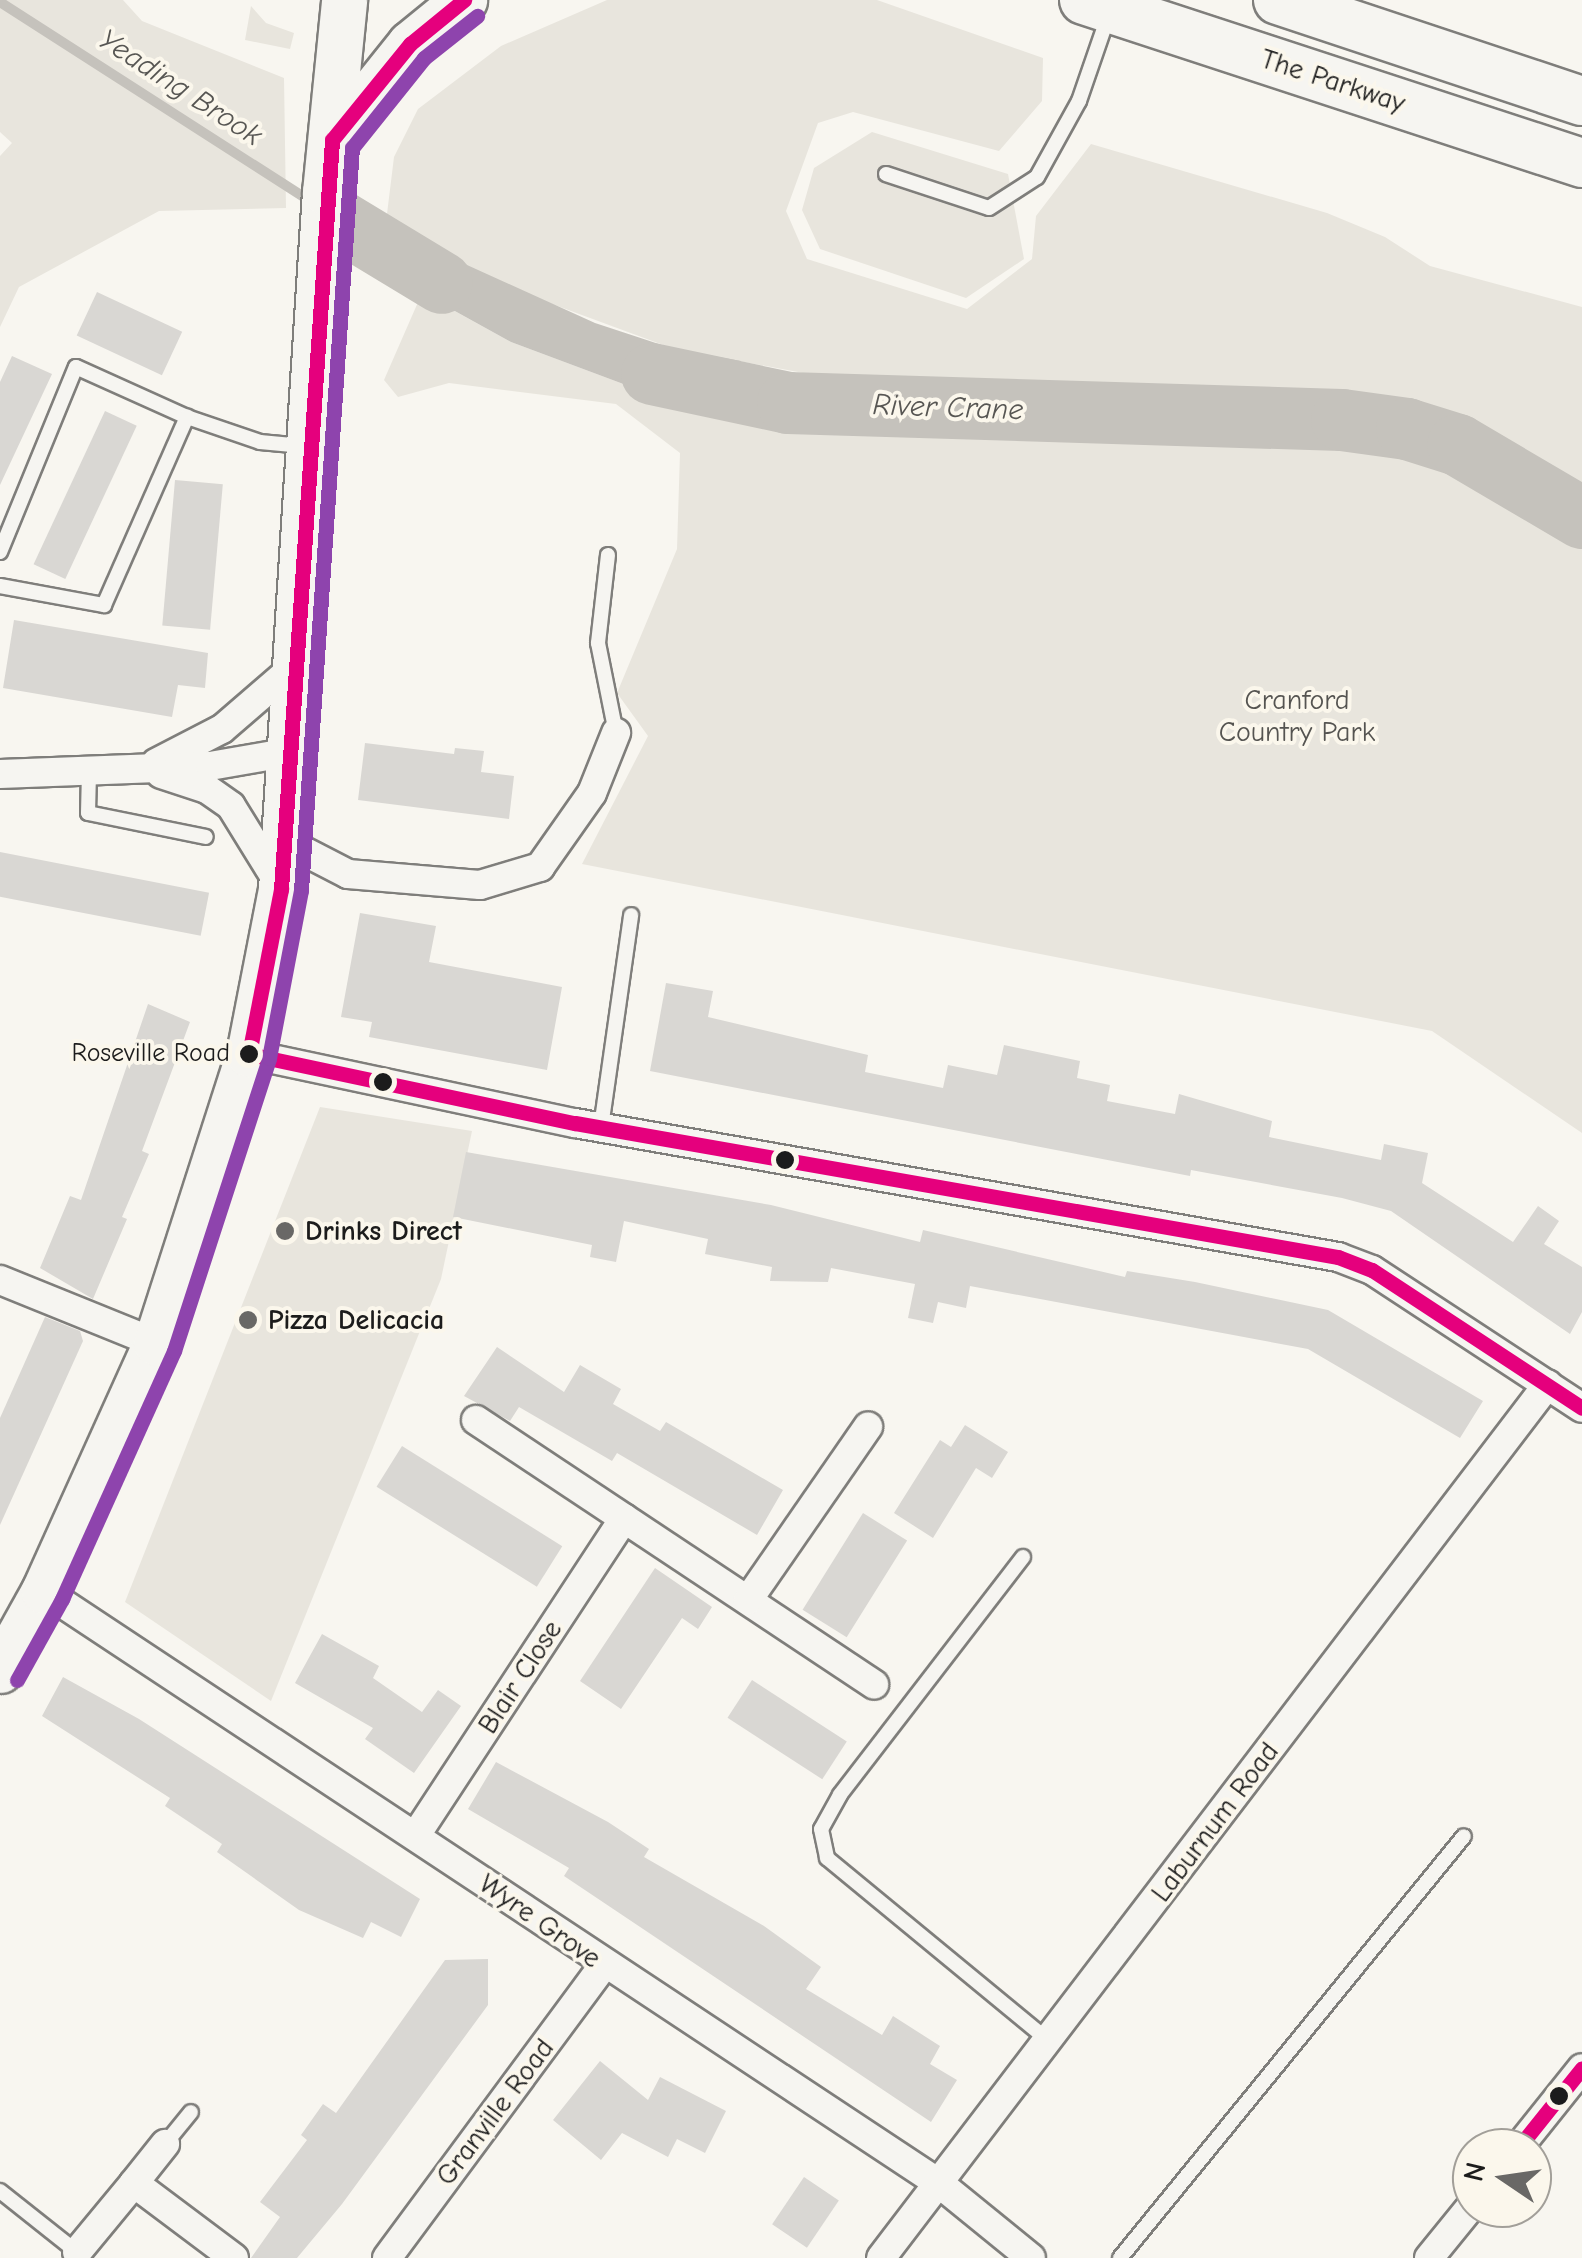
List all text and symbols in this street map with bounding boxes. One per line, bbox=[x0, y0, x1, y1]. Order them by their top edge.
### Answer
water label: Yeading Brook bbox=[92, 22, 268, 154]
street label: The Parkway bbox=[1257, 42, 1409, 120]
water label: River Crane bbox=[872, 387, 1024, 429]
park label: Cranford Country Park bbox=[1219, 683, 1375, 749]
place label: Roseville Road bbox=[71, 1038, 230, 1070]
marker: Roseville Road bbox=[239, 1044, 259, 1064]
unlabelled marker bbox=[373, 1072, 393, 1092]
unlabelled marker bbox=[775, 1150, 795, 1170]
place label: Drinks Direct bbox=[305, 1214, 462, 1248]
marker: Drinks Direct bbox=[274, 1220, 296, 1242]
place label: Pizza Delicacia bbox=[268, 1303, 444, 1337]
marker: Pizza Delicacia bbox=[237, 1309, 259, 1331]
street label: Blair Close bbox=[471, 1614, 569, 1740]
street label: Laburnum Road bbox=[1144, 1736, 1286, 1908]
street label: Wyre Grove bbox=[473, 1867, 607, 1975]
street label: Granville Road bbox=[429, 2032, 561, 2192]
unlabelled marker bbox=[1549, 2086, 1569, 2106]
north arrow bbox=[1452, 2128, 1552, 2228]
text: N bbox=[1457, 2159, 1492, 2184]

